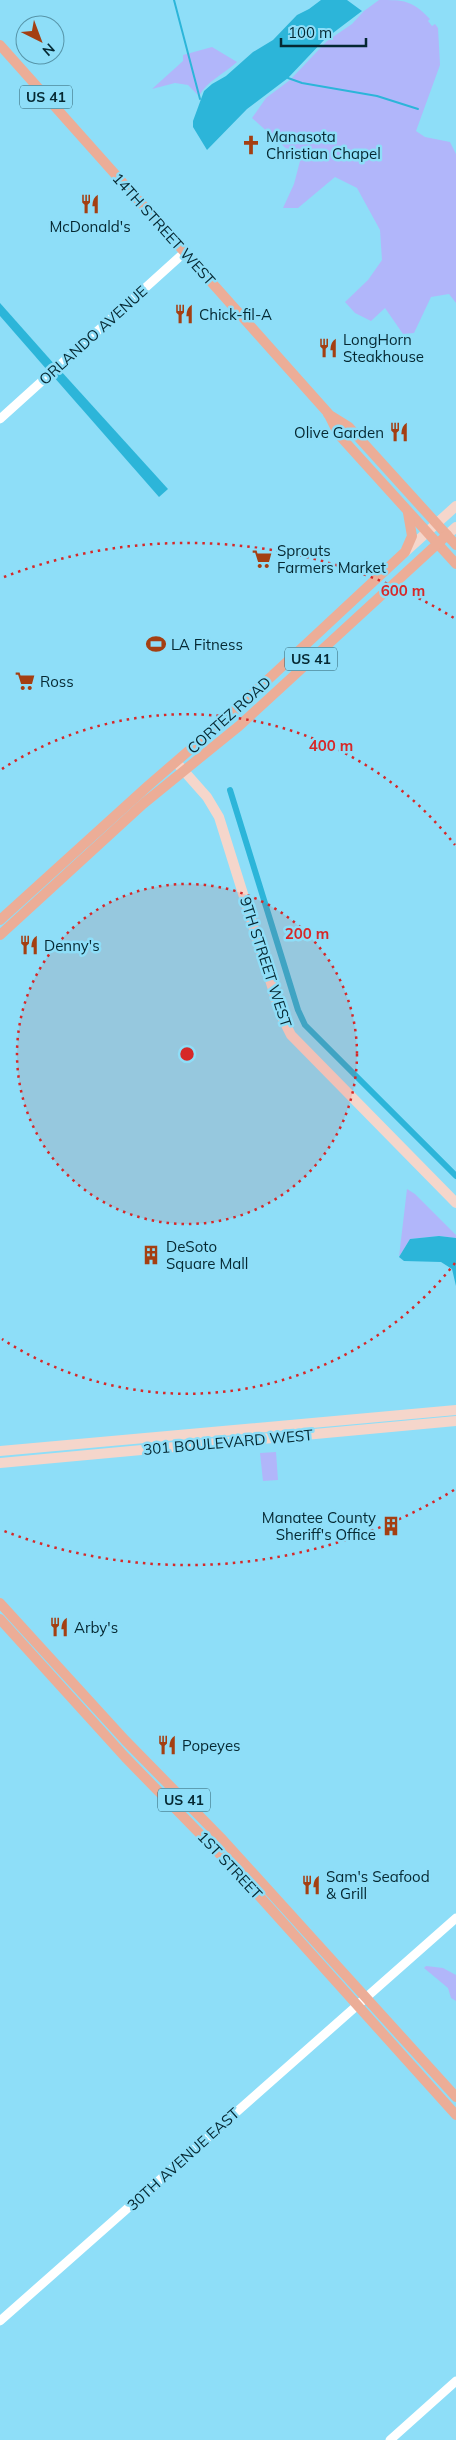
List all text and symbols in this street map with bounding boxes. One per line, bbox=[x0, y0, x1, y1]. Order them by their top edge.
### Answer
north arrow bbox=[15, 15, 65, 65]
scale bar bbox=[281, 15, 366, 47]
text: 100 m bbox=[288, 23, 332, 42]
text: N bbox=[39, 39, 59, 60]
road number: US 41 bbox=[20, 85, 72, 108]
place label: Manasota Christian Chapel bbox=[266, 127, 381, 163]
church icon: Manasota Christian Chapel bbox=[240, 134, 262, 156]
street label: 14TH STREET WEST bbox=[108, 169, 220, 289]
restaurant icon: McDonald's bbox=[79, 193, 101, 215]
place label: McDonald's bbox=[49, 217, 131, 236]
street label: ORLANDO AVENUE bbox=[35, 281, 151, 389]
restaurant icon: Chick-fil-A bbox=[173, 303, 195, 325]
place label: Chick-fil-A bbox=[199, 305, 272, 324]
place label: LongHorn Steakhouse bbox=[343, 330, 424, 366]
restaurant icon: LongHorn Steakhouse bbox=[317, 337, 339, 359]
restaurant icon: Olive Garden bbox=[388, 421, 410, 443]
place label: Olive Garden bbox=[294, 423, 384, 442]
place label: Sprouts Farmers Market bbox=[277, 541, 386, 577]
supermarket icon: Sprouts Farmers Market bbox=[251, 548, 273, 570]
text: 600 m bbox=[381, 581, 425, 600]
sports icon: LA Fitness bbox=[145, 633, 167, 655]
place label: LA Fitness bbox=[171, 635, 243, 654]
road number: US 41 bbox=[285, 648, 337, 671]
supermarket icon: Ross bbox=[14, 670, 36, 692]
place label: Ross bbox=[40, 672, 74, 691]
street label: CORTEZ ROAD bbox=[183, 672, 275, 758]
text: 400 m bbox=[309, 736, 353, 755]
street label: 9TH STREET WEST bbox=[236, 894, 296, 1030]
text: 200 m bbox=[285, 924, 329, 943]
restaurant icon: Denny's bbox=[18, 934, 40, 956]
place label: Denny's bbox=[44, 936, 100, 955]
centre of rings bbox=[178, 1045, 196, 1063]
place label: DeSoto Square Mall bbox=[166, 1237, 248, 1273]
building icon: DeSoto Square Mall bbox=[140, 1244, 162, 1266]
street label: 301 BOULEVARD WEST bbox=[142, 1425, 314, 1459]
place label: Manatee County Sheriff's Office bbox=[262, 1508, 376, 1544]
building icon: Manatee County Sheriff's Office bbox=[380, 1515, 402, 1537]
restaurant icon: Arby's bbox=[48, 1616, 70, 1638]
place label: Arby's bbox=[74, 1618, 118, 1637]
restaurant icon: Popeyes bbox=[156, 1734, 178, 1756]
place label: Popeyes bbox=[182, 1736, 241, 1755]
road number: US 41 bbox=[158, 1788, 210, 1812]
street label: 1ST STREET bbox=[194, 1827, 266, 1903]
place label: Sam's Seafood & Grill bbox=[326, 1867, 430, 1903]
restaurant icon: Sam's Seafood & Grill bbox=[300, 1874, 322, 1896]
street label: 30TH AVENUE EAST bbox=[123, 2104, 243, 2214]

